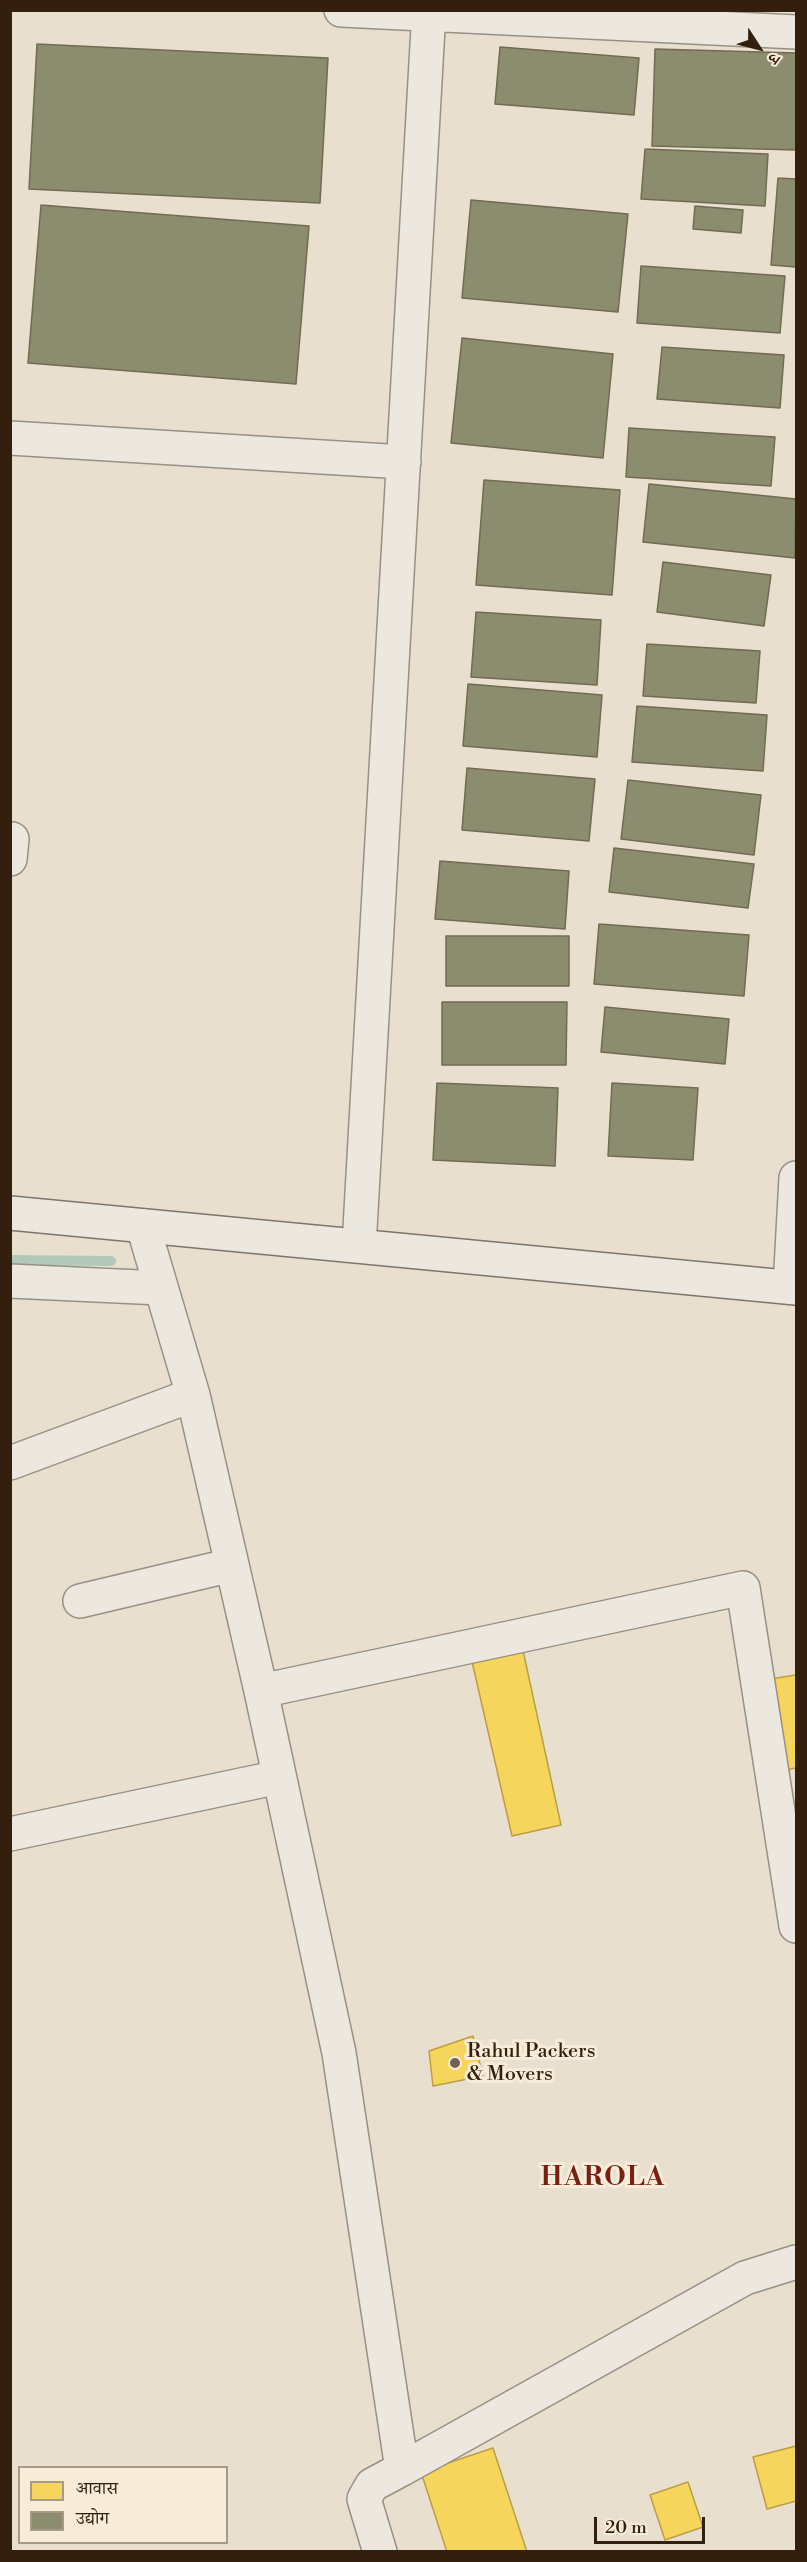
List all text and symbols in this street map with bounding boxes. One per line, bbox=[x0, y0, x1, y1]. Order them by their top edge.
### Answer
north arrow bbox=[729, 18, 789, 78]
text: उ bbox=[763, 49, 784, 68]
place label: Rahul Packers & Movers bbox=[467, 2040, 595, 2087]
marker: Rahul Packers & Movers bbox=[448, 2056, 462, 2070]
district label: HAROLA bbox=[541, 2163, 665, 2195]
legend bbox=[18, 2466, 228, 2544]
text: आवास bbox=[76, 2477, 118, 2500]
scale bar bbox=[597, 2505, 708, 2543]
text: उद्योग bbox=[76, 2507, 109, 2530]
text: 20 m bbox=[605, 2516, 647, 2539]

